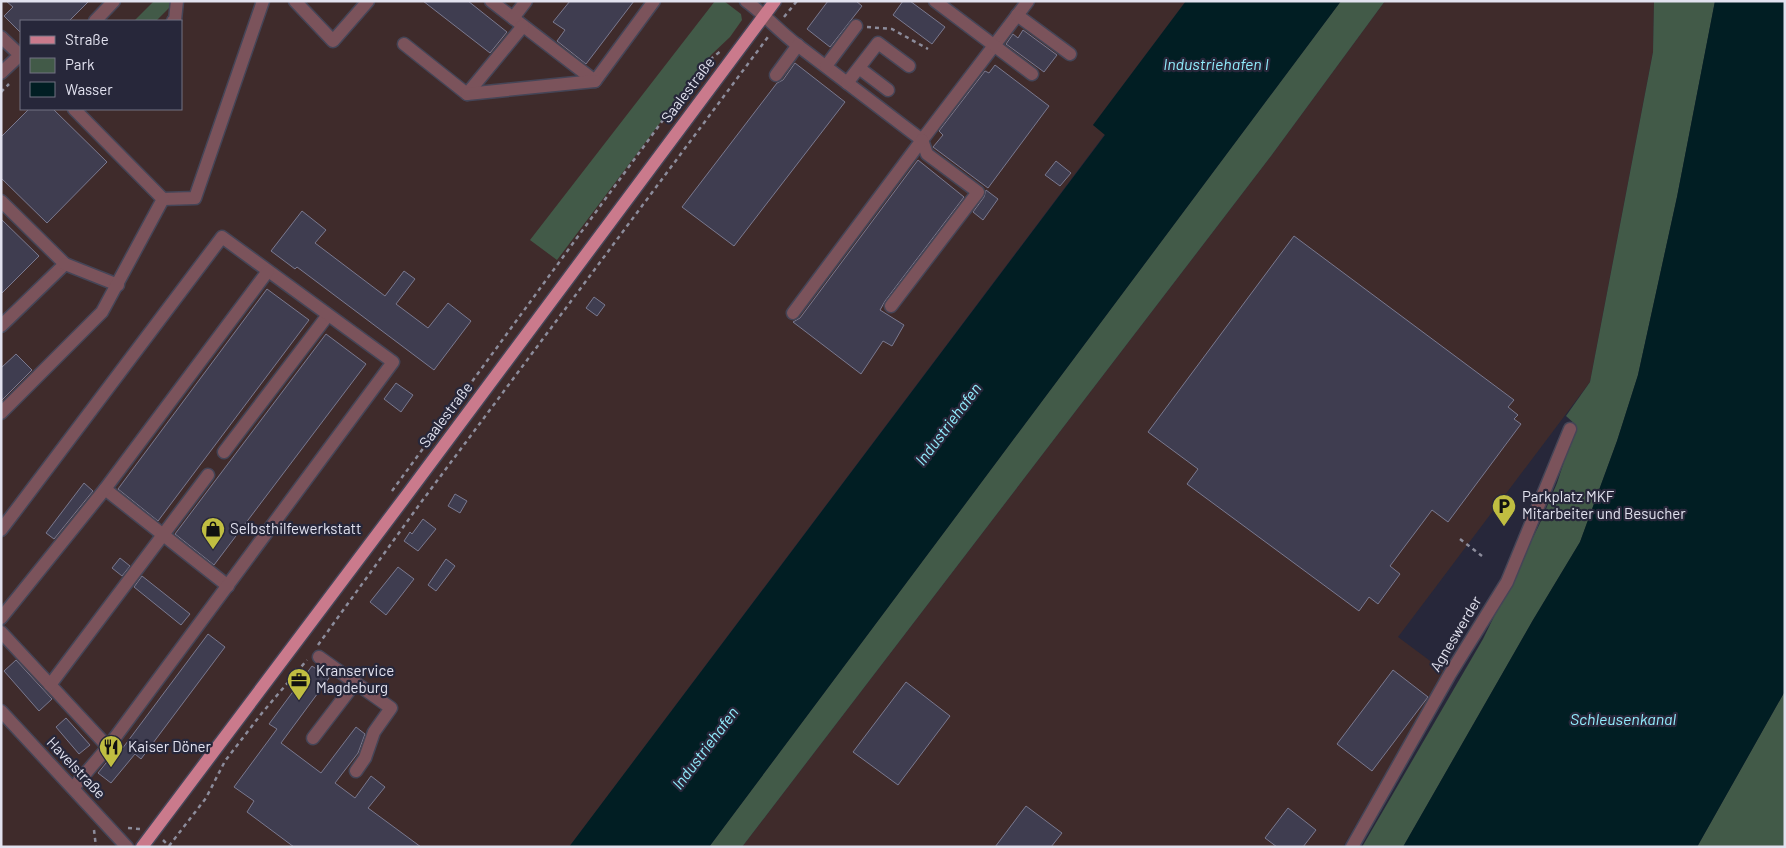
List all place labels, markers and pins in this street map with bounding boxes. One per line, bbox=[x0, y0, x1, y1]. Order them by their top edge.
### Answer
place label: Parkplatz MKF Mitarbeiter und Besucher bbox=[1522, 487, 1686, 522]
parking icon: Parkplatz MKF Mitarbeiter und Besucher bbox=[1491, 493, 1517, 527]
shop icon: Selbsthilfewerkstatt bbox=[200, 516, 226, 550]
place label: Selbsthilfewerkstatt bbox=[230, 519, 362, 537]
place label: Kranservice Magdeburg bbox=[316, 661, 394, 696]
office icon: Kranservice Magdeburg bbox=[286, 667, 312, 701]
restaurant icon: Kaiser Döner bbox=[98, 734, 124, 768]
place label: Kaiser Döner bbox=[128, 737, 212, 755]

